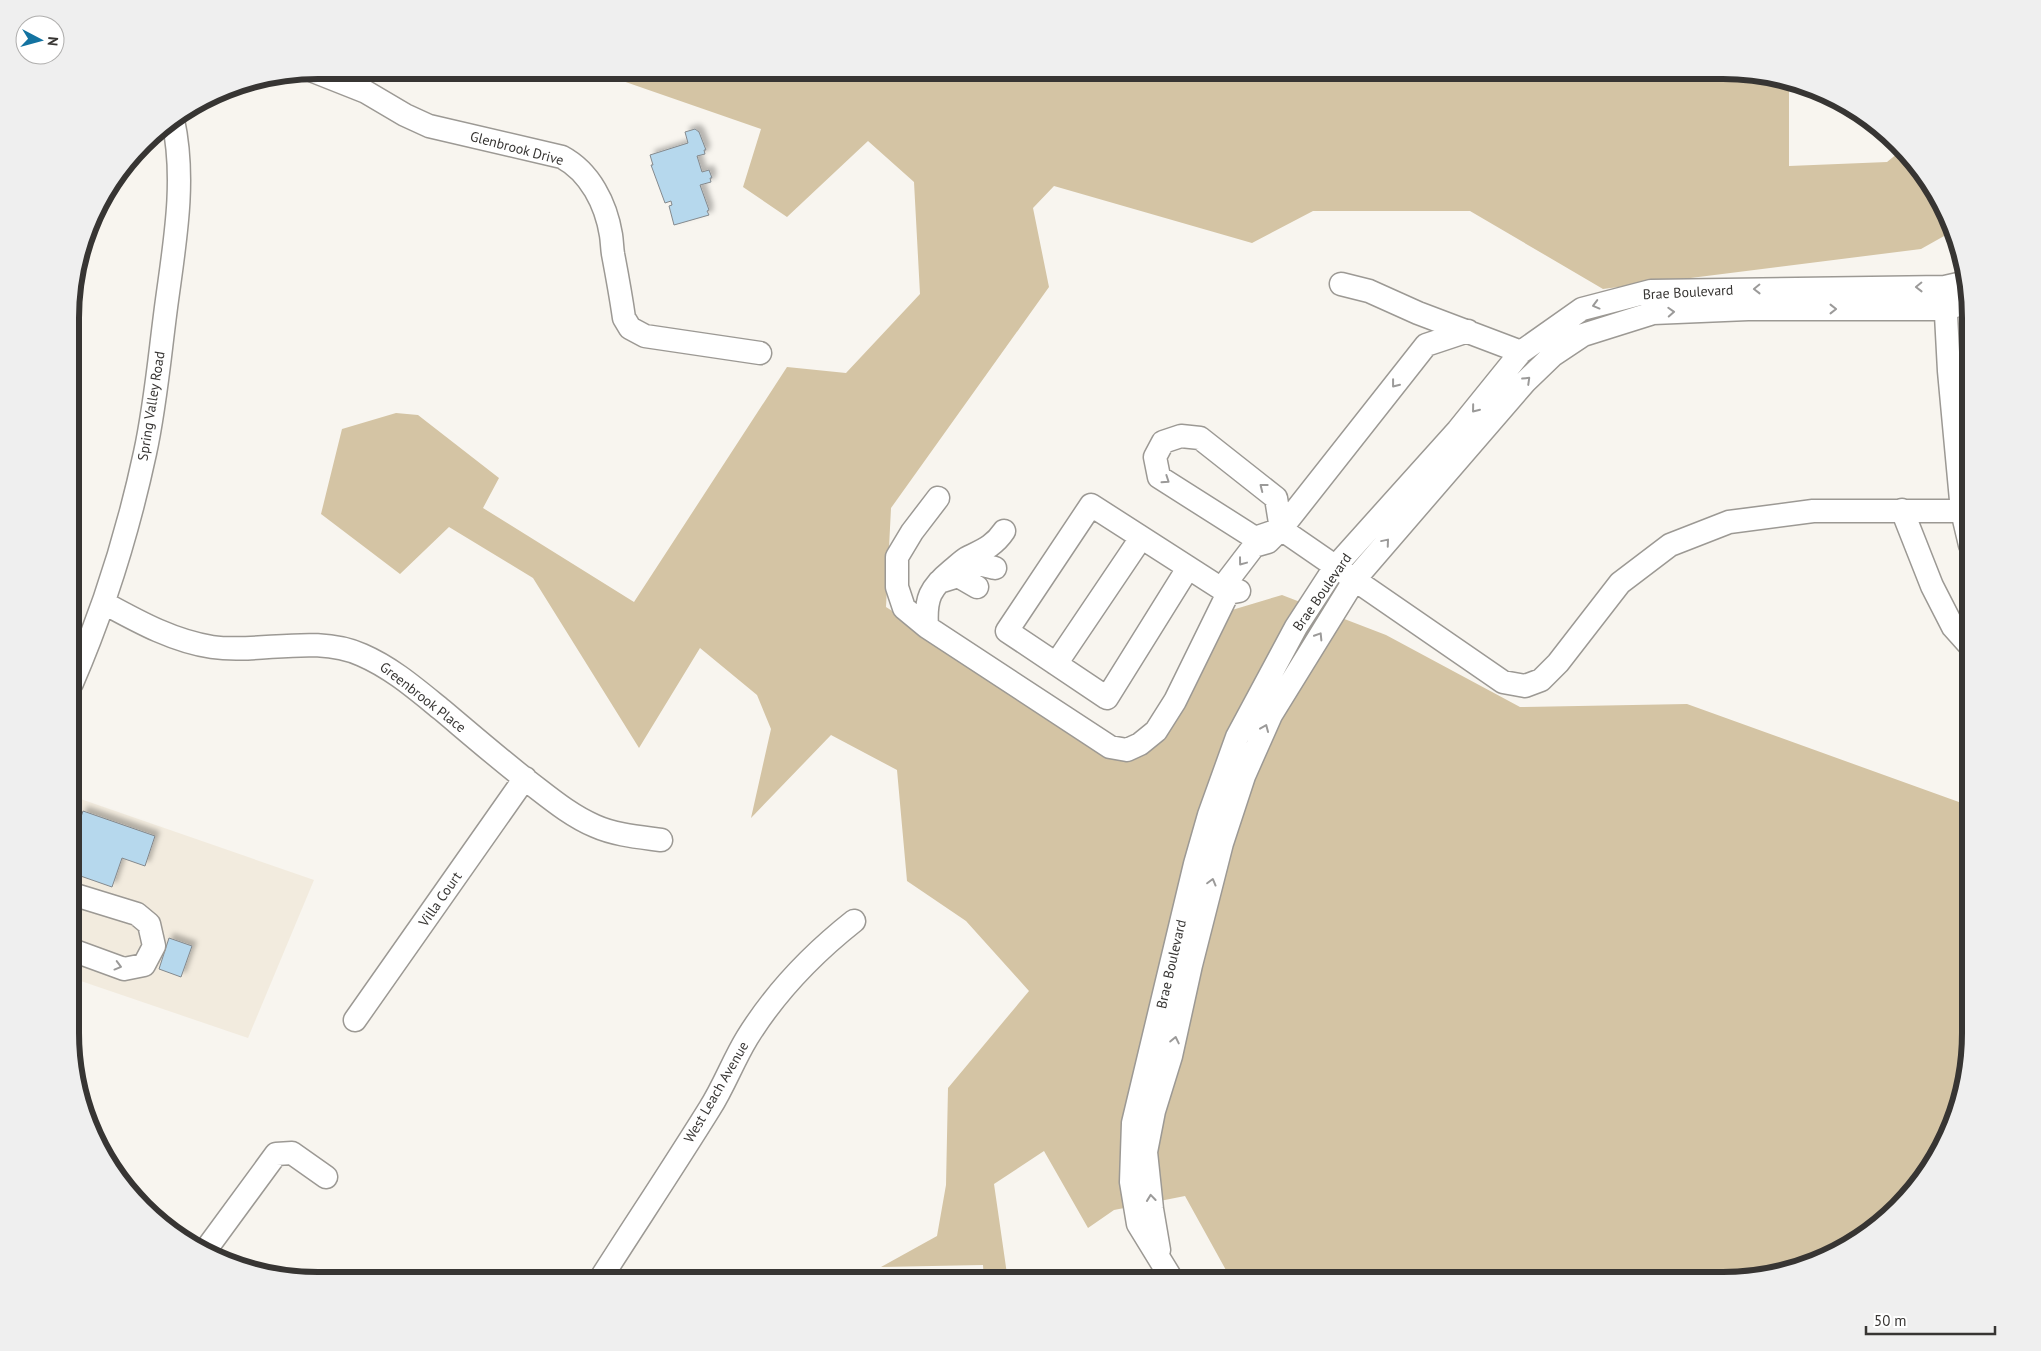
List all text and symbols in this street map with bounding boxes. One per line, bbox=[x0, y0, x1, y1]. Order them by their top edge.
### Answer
north arrow bbox=[15, 15, 65, 65]
text: N bbox=[43, 36, 62, 47]
street label: Glenbrook Drive bbox=[468, 127, 566, 169]
street label: Brae Boulevard bbox=[1642, 281, 1734, 303]
one-way arrow bbox=[1915, 282, 1922, 292]
one-way arrow bbox=[1752, 284, 1760, 294]
one-way arrow bbox=[1592, 300, 1600, 310]
one-way arrow bbox=[1830, 304, 1837, 314]
one-way arrow bbox=[1667, 307, 1675, 318]
street label: Spring Valley Road bbox=[133, 350, 169, 462]
one-way arrow bbox=[1522, 376, 1531, 385]
one-way arrow bbox=[1393, 378, 1401, 387]
one-way arrow bbox=[1472, 404, 1481, 413]
one-way arrow bbox=[1160, 474, 1169, 483]
one-way arrow bbox=[1260, 485, 1269, 493]
one-way arrow bbox=[1381, 538, 1390, 547]
street label: Brae Boulevard bbox=[1289, 550, 1355, 634]
one-way arrow bbox=[1239, 556, 1247, 565]
one-way arrow bbox=[1312, 632, 1322, 641]
street label: Greenbrook Place bbox=[376, 658, 470, 736]
one-way arrow bbox=[1258, 724, 1269, 733]
street label: Villa Court bbox=[414, 868, 466, 931]
one-way arrow bbox=[1206, 878, 1216, 886]
street label: Brae Boulevard bbox=[1152, 918, 1190, 1010]
one-way arrow bbox=[114, 960, 122, 971]
one-way arrow bbox=[1169, 1035, 1179, 1044]
street label: West Leach Avenue bbox=[680, 1038, 752, 1146]
one-way arrow bbox=[1146, 1194, 1157, 1202]
scale bar bbox=[1866, 1304, 1995, 1336]
text: 50 m bbox=[1874, 1311, 1907, 1330]

